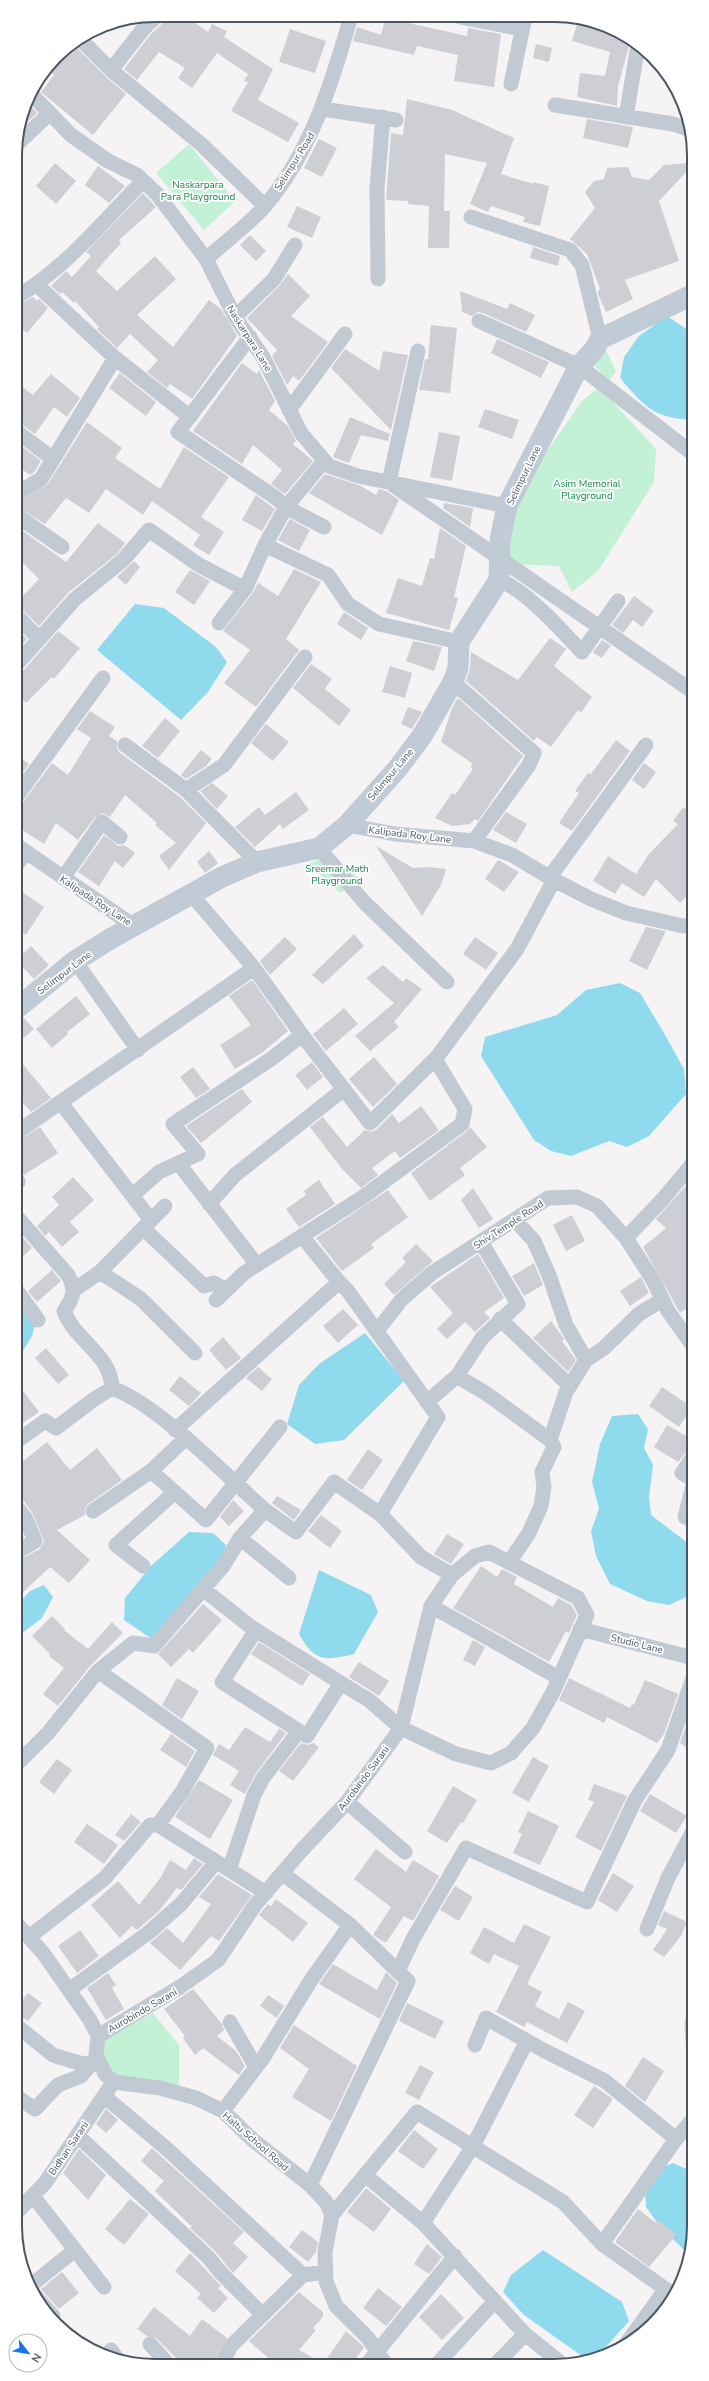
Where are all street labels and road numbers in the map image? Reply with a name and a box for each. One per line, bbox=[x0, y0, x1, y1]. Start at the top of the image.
street label: Selimpur Road bbox=[271, 130, 318, 193]
street label: Naskarpara Lane bbox=[223, 303, 275, 374]
street label: Selimpur Lane bbox=[503, 443, 544, 508]
street label: Selimpur Lane bbox=[365, 745, 417, 804]
street label: Kalipada Roy Lane bbox=[368, 823, 452, 847]
street label: Kalipada Roy Lane bbox=[57, 872, 134, 929]
street label: Selimpur Lane bbox=[35, 948, 95, 998]
street label: Shiv Temple Road bbox=[471, 1197, 546, 1253]
street label: Studio Lane bbox=[609, 1631, 664, 1657]
street label: Aurobindo Sarani bbox=[335, 1743, 393, 1814]
street label: Aurobindo Sarani bbox=[105, 1985, 180, 2036]
street label: Haltu School Road bbox=[219, 2109, 292, 2175]
street label: Bidhan Sarani bbox=[46, 2119, 92, 2178]

